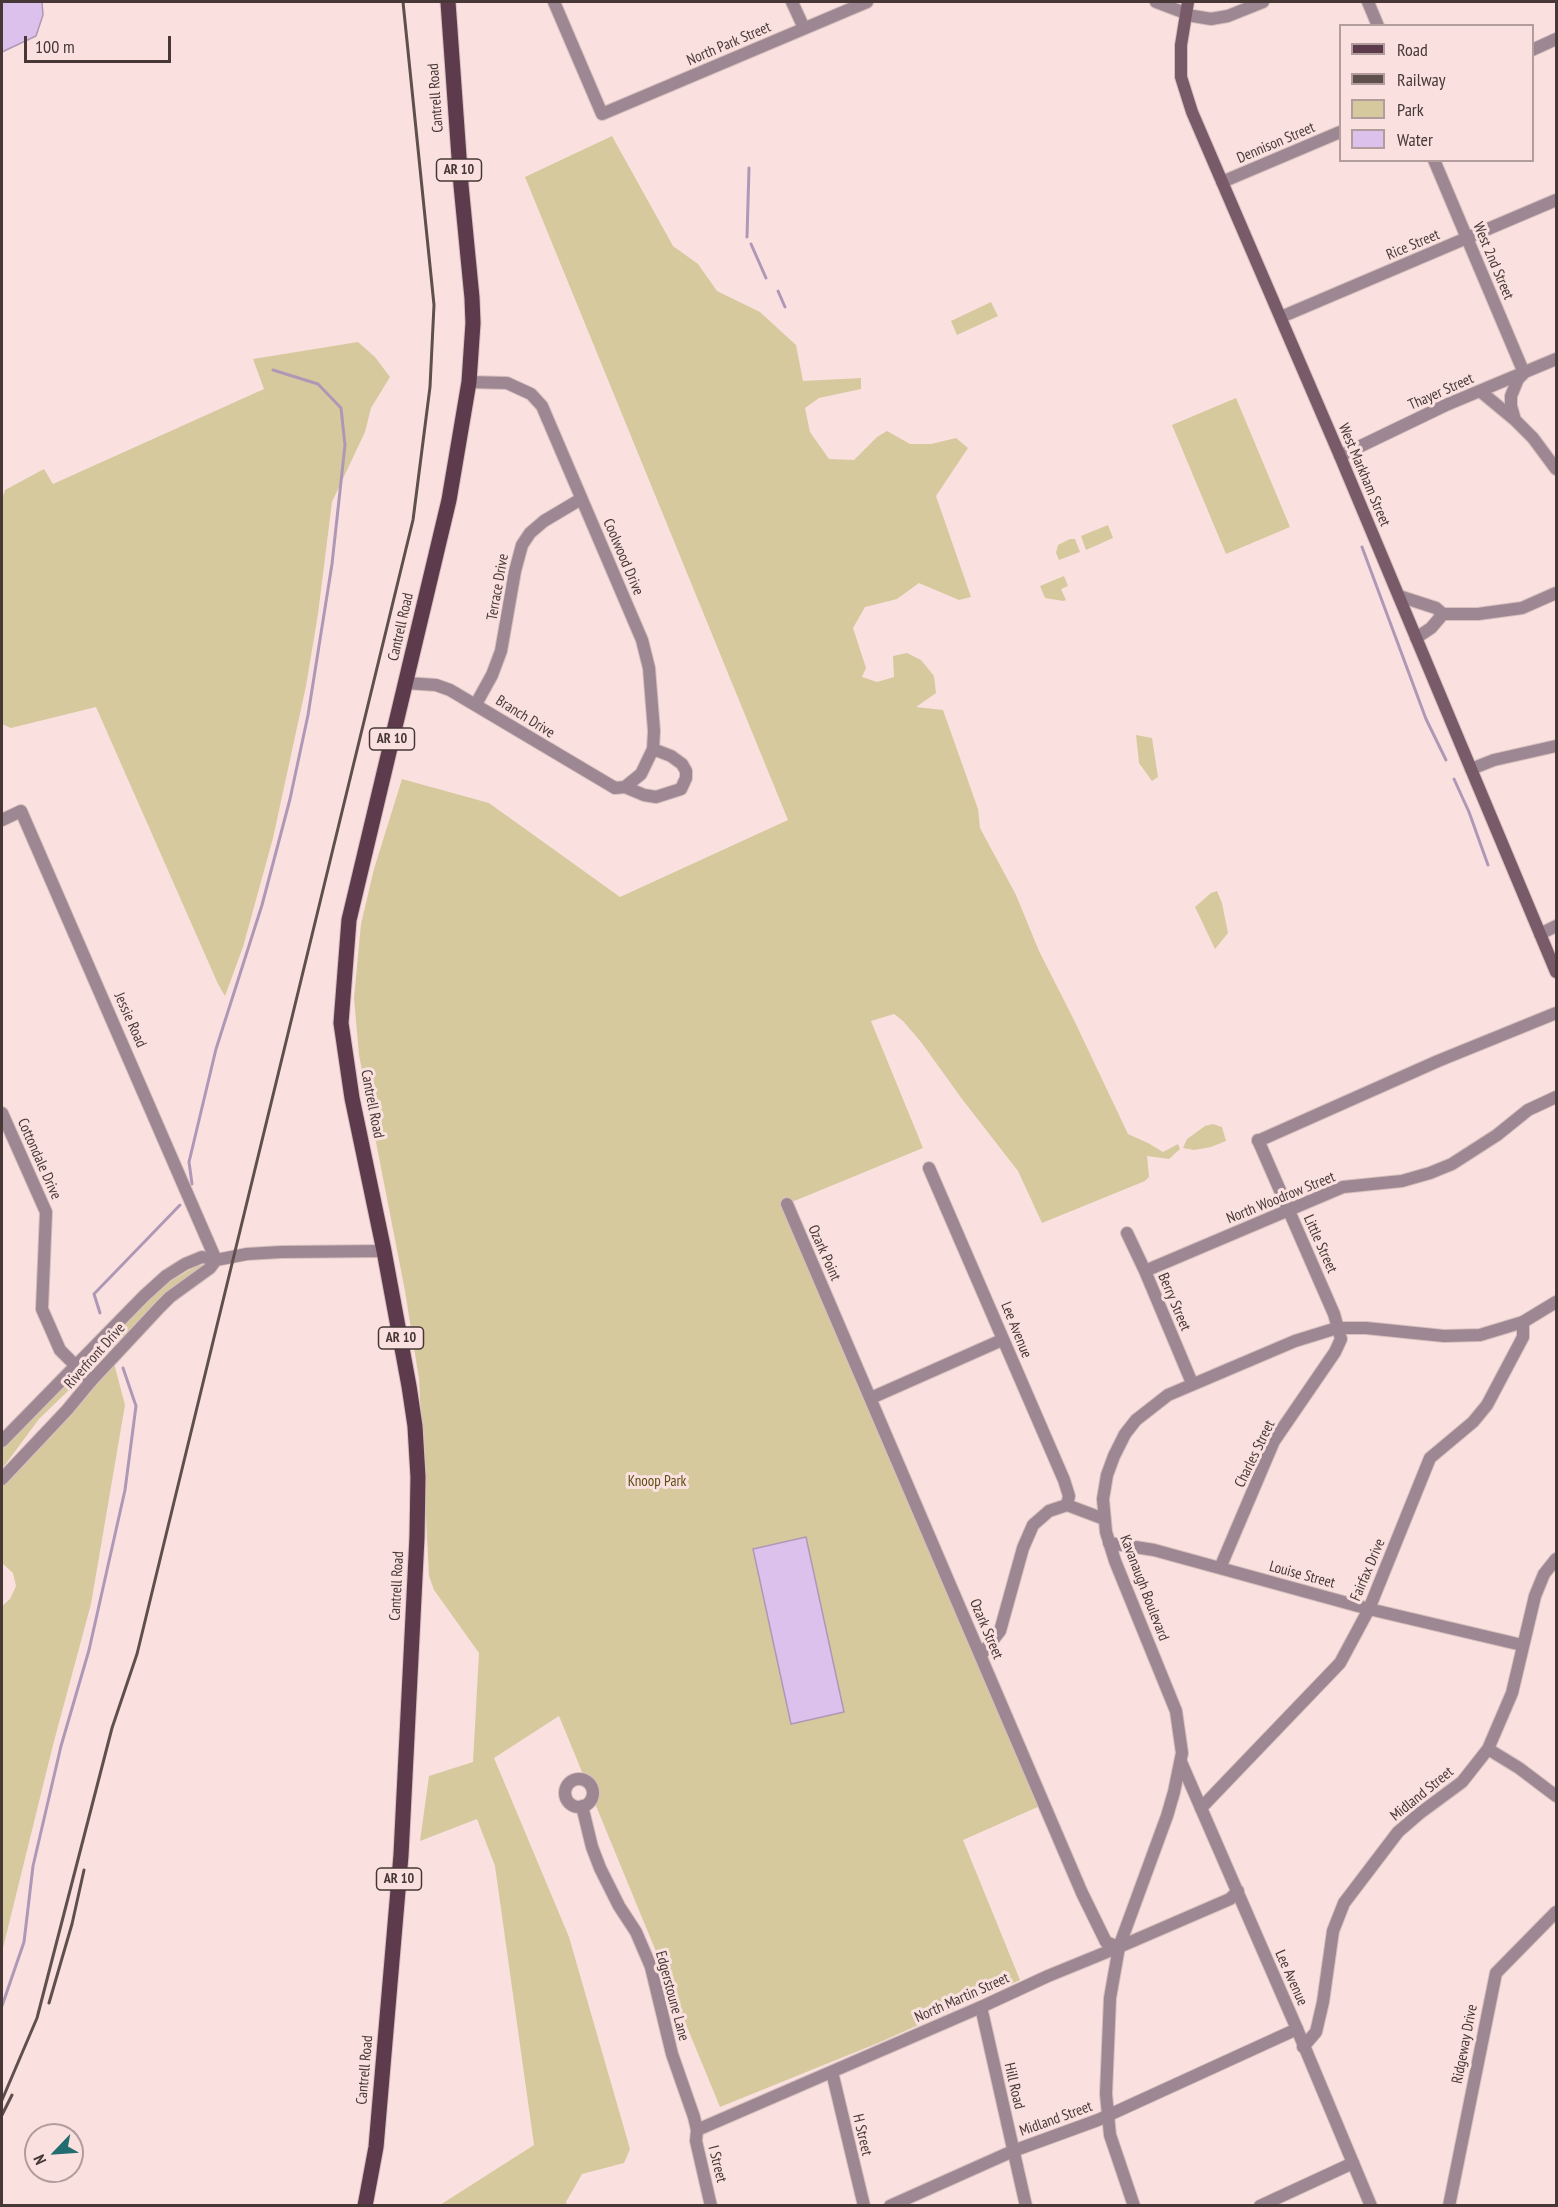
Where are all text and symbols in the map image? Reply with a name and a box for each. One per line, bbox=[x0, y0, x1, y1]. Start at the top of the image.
street label: North Park Street bbox=[684, 18, 774, 70]
scale bar bbox=[27, 24, 174, 62]
legend bbox=[1339, 24, 1534, 162]
text: 100 m bbox=[35, 35, 75, 58]
text: Road bbox=[1397, 38, 1428, 61]
street label: Cantrell Road bbox=[425, 63, 447, 133]
text: Railway bbox=[1397, 68, 1446, 91]
text: Park bbox=[1397, 98, 1424, 121]
street label: Dennison Street bbox=[1234, 119, 1318, 167]
text: Water bbox=[1397, 128, 1433, 151]
road number: AR 10 bbox=[436, 159, 482, 181]
street label: West 2nd Street bbox=[1469, 220, 1517, 302]
street label: Rice Street bbox=[1384, 226, 1442, 264]
street label: Thayer Street bbox=[1406, 370, 1476, 414]
street label: West Markham Street bbox=[1334, 421, 1394, 529]
street label: Coolwood Drive bbox=[599, 516, 647, 598]
street label: Terrace Drive bbox=[483, 552, 513, 622]
street label: Cantrell Road bbox=[384, 591, 418, 663]
street label: Branch Drive bbox=[492, 692, 558, 742]
road number: AR 10 bbox=[370, 728, 414, 750]
street label: Jessie Road bbox=[110, 990, 150, 1050]
street label: Cantrell Road bbox=[357, 1068, 387, 1140]
street label: Cottondale Drive bbox=[13, 1116, 65, 1202]
street label: North Woodrow Street bbox=[1224, 1168, 1338, 1228]
street label: Little Street bbox=[1299, 1212, 1341, 1276]
street label: Ozark Point bbox=[804, 1222, 844, 1284]
street label: Berry Street bbox=[1154, 1270, 1194, 1334]
street label: Lee Avenue bbox=[997, 1299, 1035, 1361]
street label: Riverfront Drive bbox=[61, 1319, 129, 1393]
road number: AR 10 bbox=[378, 1327, 424, 1349]
street label: Charles Street bbox=[1231, 1417, 1279, 1491]
park label: Knoop Park bbox=[628, 1473, 686, 1491]
street label: Kavanaugh Boulevard bbox=[1115, 1532, 1173, 1644]
street label: Fairfax Drive bbox=[1347, 1536, 1389, 1604]
street label: Cantrell Road bbox=[386, 1551, 408, 1621]
street label: Louise Street bbox=[1267, 1558, 1337, 1592]
street label: Ozark Street bbox=[965, 1596, 1007, 1662]
street label: Midland Street bbox=[1387, 1763, 1457, 1825]
road number: AR 10 bbox=[376, 1868, 422, 1890]
street label: Lee Avenue bbox=[1271, 1947, 1311, 2009]
street label: Edgerstoune Lane bbox=[651, 1949, 693, 2043]
street label: North Martin Street bbox=[912, 1969, 1012, 2027]
street label: Ridgeway Drive bbox=[1448, 2003, 1482, 2085]
street label: Cantrell Road bbox=[353, 2035, 377, 2105]
street label: Hill Road bbox=[1000, 2061, 1028, 2111]
street label: Midland Street bbox=[1017, 2098, 1095, 2140]
street label: H Street bbox=[848, 2112, 876, 2158]
north arrow bbox=[24, 2123, 84, 2183]
street label: I Street bbox=[704, 2144, 730, 2184]
text: N bbox=[29, 2152, 50, 2168]

